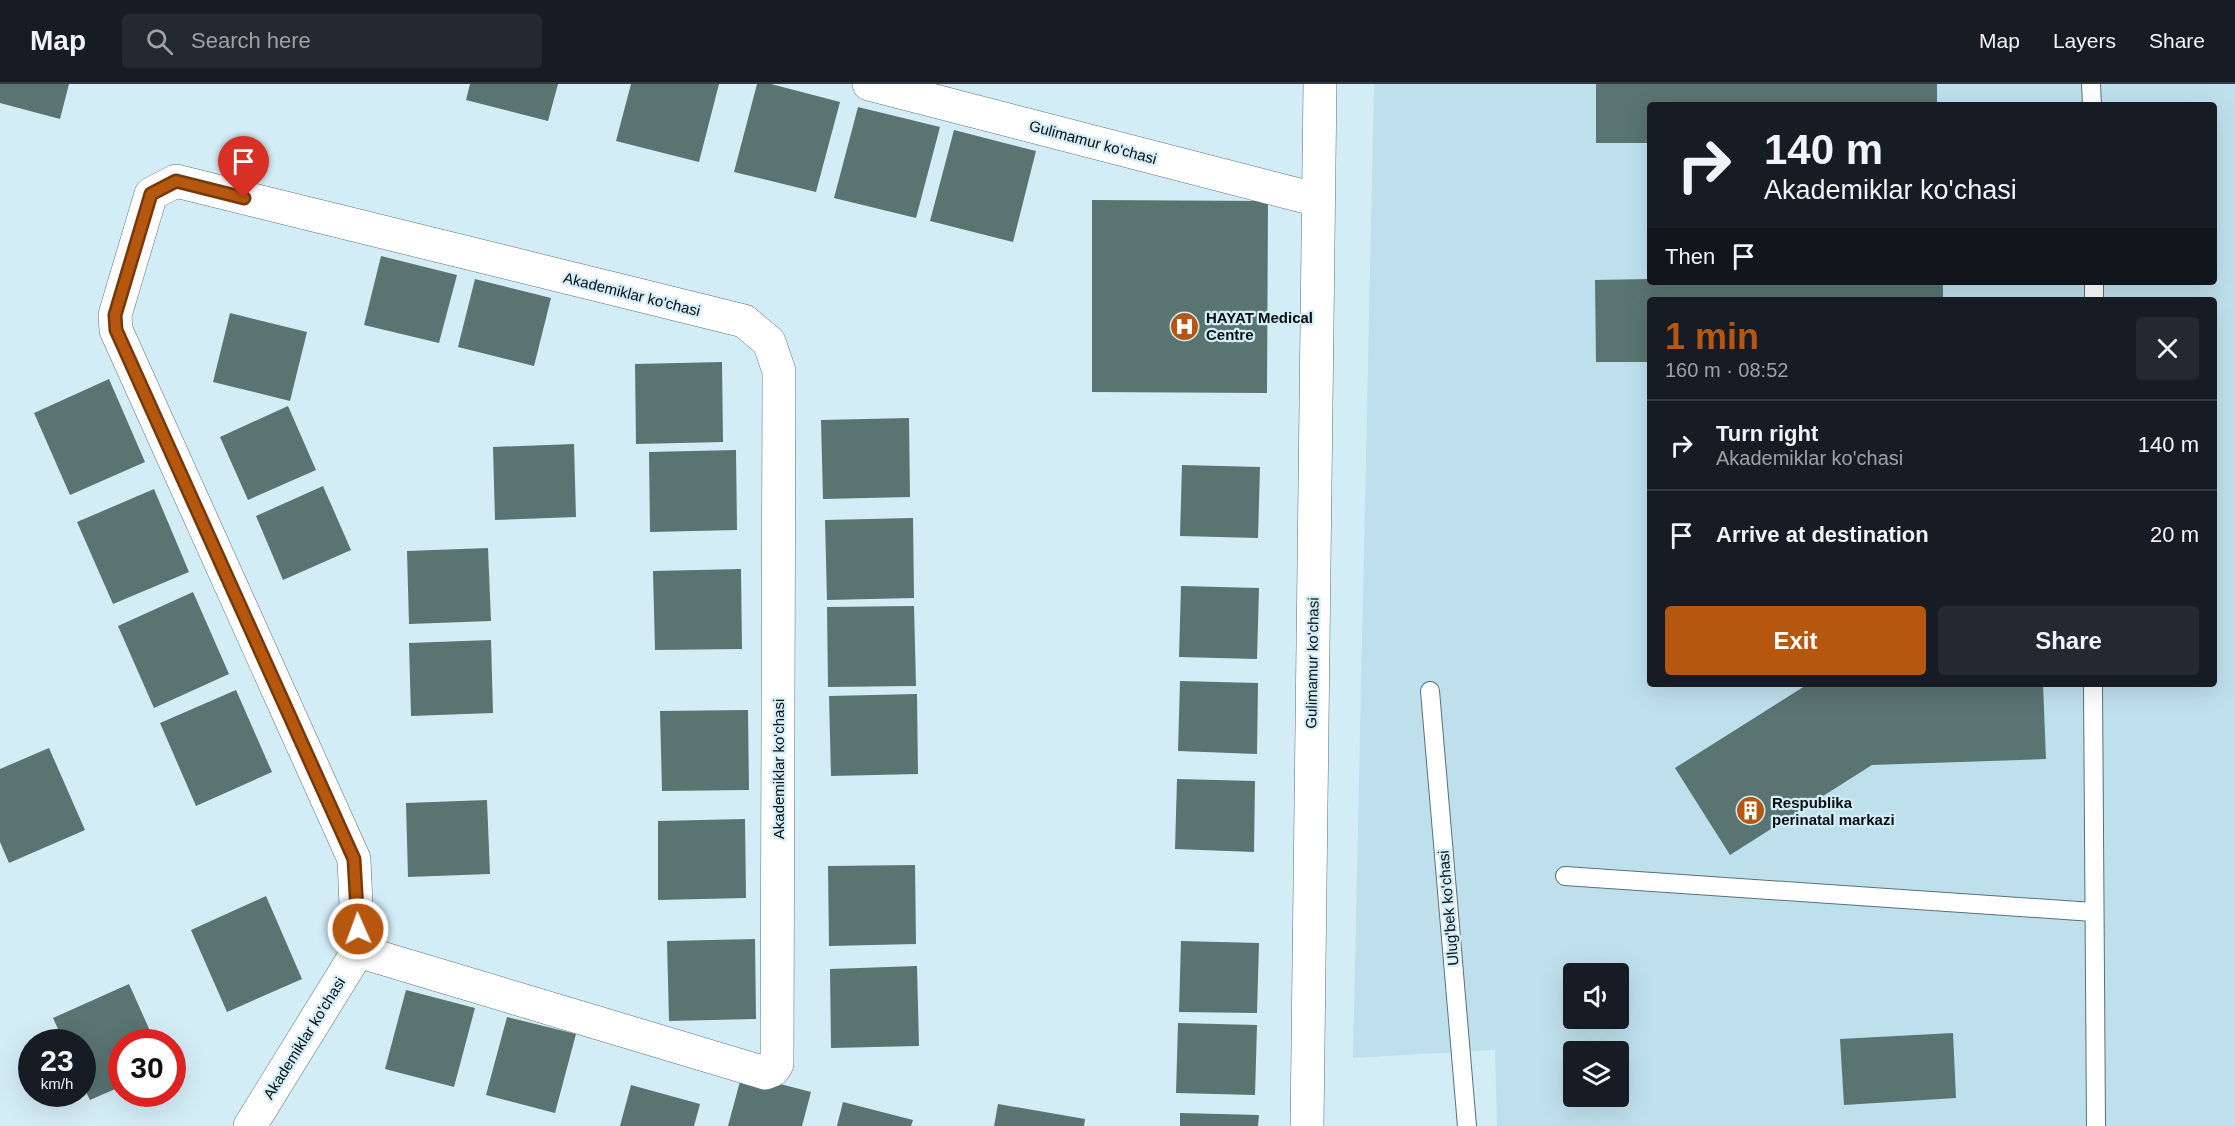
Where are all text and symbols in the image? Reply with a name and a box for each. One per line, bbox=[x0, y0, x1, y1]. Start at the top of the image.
search box bbox=[122, 14, 542, 68]
text: Map bbox=[30, 25, 86, 56]
icon: search bbox=[143, 25, 176, 58]
text: Search here bbox=[191, 28, 311, 53]
text: Map bbox=[1979, 29, 2020, 52]
text: Layers bbox=[2053, 29, 2116, 52]
text: Share bbox=[2149, 29, 2205, 52]
street label: Gulimamur ko'chasi bbox=[1027, 117, 1159, 167]
icon: right bbox=[1665, 126, 1743, 204]
text: 140 m bbox=[1764, 126, 1883, 173]
pin bbox=[218, 136, 269, 198]
icon: arrive bbox=[227, 145, 260, 178]
text: Akademiklar ko'chasi bbox=[1764, 175, 2017, 205]
icon: arrive bbox=[1727, 240, 1760, 273]
text: Then bbox=[1665, 244, 1715, 269]
street label: Akademiklar ko'chasi bbox=[562, 269, 702, 319]
place label: HAYAT Medical Centre bbox=[1206, 309, 1313, 343]
hospital icon: HAYAT Medical Centre bbox=[1169, 310, 1201, 342]
text: 1 min bbox=[1665, 316, 1759, 357]
button: close bbox=[2136, 317, 2199, 380]
text: 160 m · 08:52 bbox=[1665, 359, 1788, 381]
text: Turn right bbox=[1716, 421, 1818, 446]
icon: right bbox=[1665, 429, 1698, 462]
text: 140 m bbox=[2138, 432, 2199, 457]
text: Akademiklar ko'chasi bbox=[1716, 447, 1903, 469]
icon: arrive bbox=[1665, 519, 1698, 552]
text: Arrive at destination bbox=[1716, 522, 1929, 547]
text: 20 m bbox=[2150, 522, 2199, 547]
street label: Gulimamur ko'chasi bbox=[1302, 597, 1322, 729]
button: Exit bbox=[1665, 606, 1926, 675]
button: Share bbox=[1938, 606, 2199, 675]
street label: Akademiklar ko'chasi bbox=[770, 699, 787, 839]
place label: Respublika perinatal markazi bbox=[1772, 794, 1895, 828]
building icon: Respublika perinatal markazi bbox=[1735, 795, 1767, 827]
street label: Ulug'bek ko'chasi bbox=[1434, 850, 1462, 966]
position arrow bbox=[326, 897, 390, 961]
map controls bbox=[1563, 963, 1629, 1107]
button: sound bbox=[1563, 963, 1629, 1029]
street label: Akademiklar ko'chasi bbox=[260, 974, 348, 1102]
speed limit sign: 30 bbox=[108, 1029, 186, 1107]
button: layers bbox=[1563, 1041, 1629, 1107]
text: 23 bbox=[40, 1044, 74, 1077]
text: km/h bbox=[41, 1075, 73, 1092]

